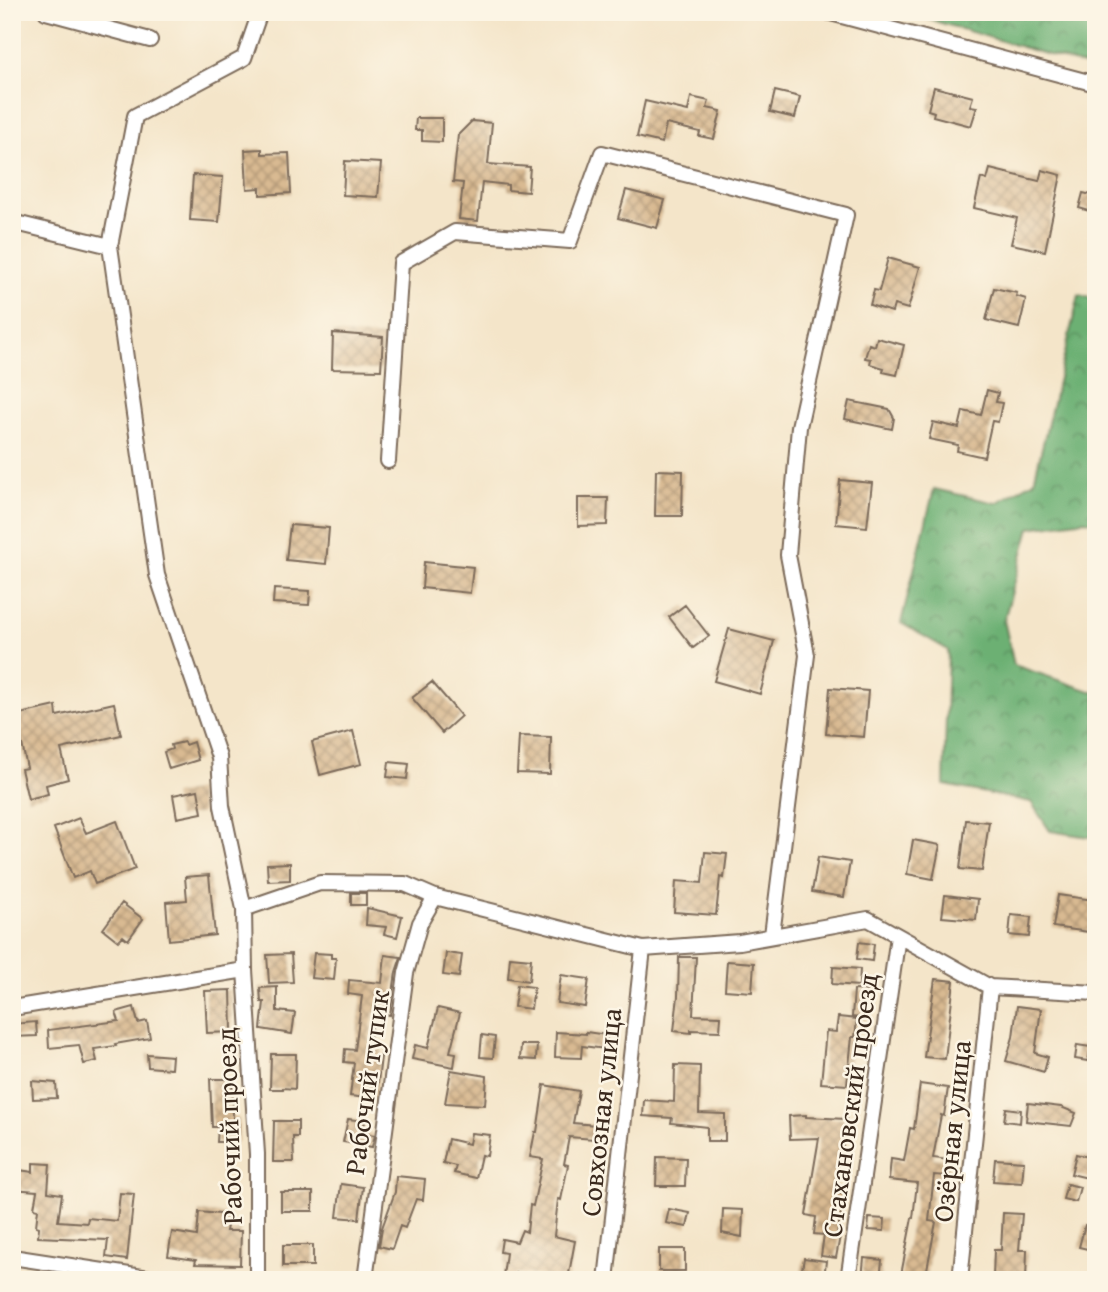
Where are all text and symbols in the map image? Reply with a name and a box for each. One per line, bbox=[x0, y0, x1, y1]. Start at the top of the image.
street label: Стахановский проезд bbox=[810, 970, 888, 1240]
street label: Рабочий тупик bbox=[333, 987, 399, 1177]
street label: Совхозная улица bbox=[569, 1005, 631, 1218]
street label: Рабочий проезд bbox=[204, 1027, 252, 1225]
street label: Озёрная улица bbox=[921, 1037, 981, 1224]

